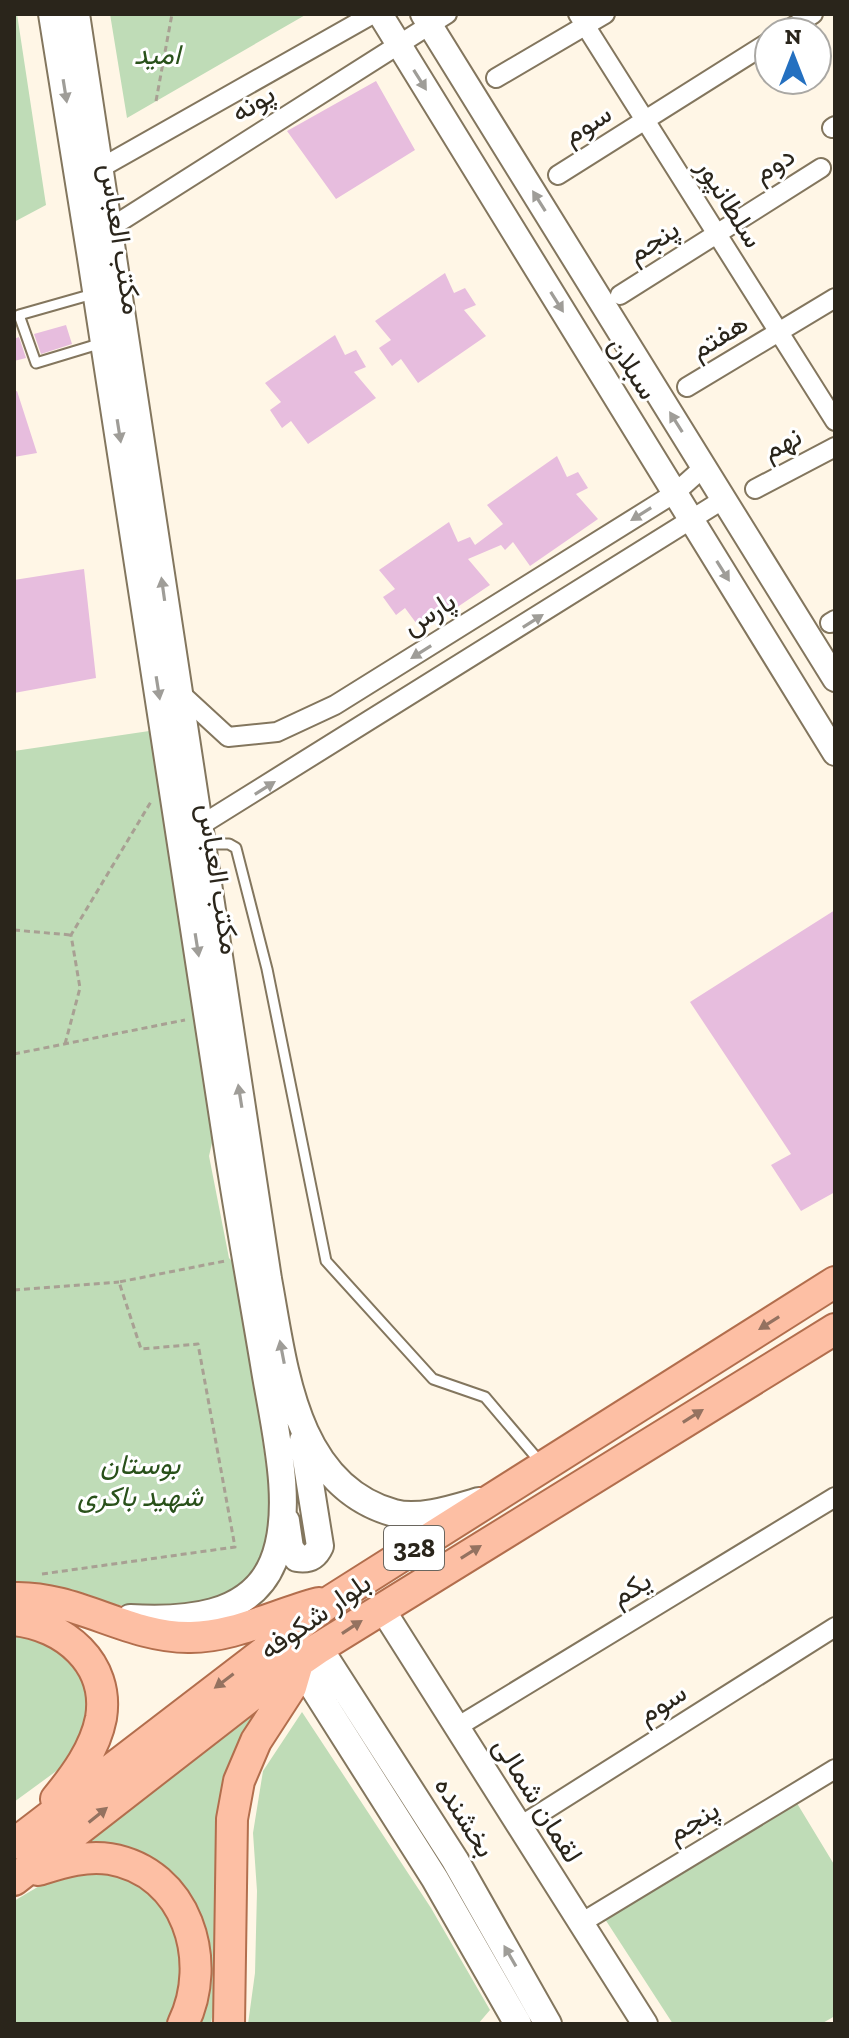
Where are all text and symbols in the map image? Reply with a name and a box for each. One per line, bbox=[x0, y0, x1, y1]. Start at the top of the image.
north arrow bbox=[753, 16, 833, 96]
text: N bbox=[785, 23, 802, 50]
park label: امید bbox=[134, 38, 184, 71]
one-way arrow bbox=[413, 69, 427, 91]
street label: پونه bbox=[225, 77, 282, 131]
one-way arrow bbox=[59, 79, 72, 104]
street label: سوم bbox=[557, 96, 619, 153]
street label: دوم bbox=[747, 139, 802, 191]
street label: سلطانپور bbox=[688, 151, 770, 255]
street label: مکتب العباس bbox=[93, 161, 149, 317]
one-way arrow bbox=[532, 190, 546, 212]
street label: پنجم bbox=[621, 212, 686, 271]
one-way arrow bbox=[550, 291, 564, 313]
street label: هفتم bbox=[684, 306, 755, 368]
street label: سبلان bbox=[601, 331, 665, 405]
one-way arrow bbox=[669, 411, 683, 433]
one-way arrow bbox=[113, 419, 125, 444]
street label: نهم bbox=[757, 419, 808, 468]
one-way arrow bbox=[630, 506, 652, 520]
one-way arrow bbox=[715, 560, 729, 582]
one-way arrow bbox=[156, 577, 169, 602]
street label: پارس bbox=[396, 584, 463, 644]
one-way arrow bbox=[522, 614, 544, 628]
one-way arrow bbox=[410, 644, 432, 658]
one-way arrow bbox=[152, 676, 165, 701]
one-way arrow bbox=[254, 781, 275, 796]
street label: مکتب العباس bbox=[191, 801, 247, 957]
one-way arrow bbox=[191, 933, 204, 958]
one-way arrow bbox=[233, 1083, 245, 1108]
one-way arrow bbox=[758, 1316, 780, 1330]
one-way arrow bbox=[275, 1339, 288, 1364]
one-way arrow bbox=[682, 1409, 704, 1423]
park label: بوستان شهید باکری bbox=[77, 1448, 204, 1514]
road number: 328 bbox=[384, 1526, 444, 1570]
one-way arrow bbox=[460, 1545, 482, 1559]
street label: یکم bbox=[605, 1563, 658, 1614]
street label: بلوار شکوفه bbox=[253, 1566, 378, 1667]
one-way arrow bbox=[341, 1619, 362, 1634]
one-way arrow bbox=[214, 1673, 234, 1689]
street label: سوم bbox=[632, 1675, 694, 1732]
street label: لقمان شمالی bbox=[486, 1731, 590, 1869]
street label: بخشنده bbox=[428, 1771, 502, 1863]
street label: پنجم bbox=[661, 1793, 726, 1851]
one-way arrow bbox=[88, 1807, 108, 1824]
one-way arrow bbox=[503, 1945, 517, 1967]

